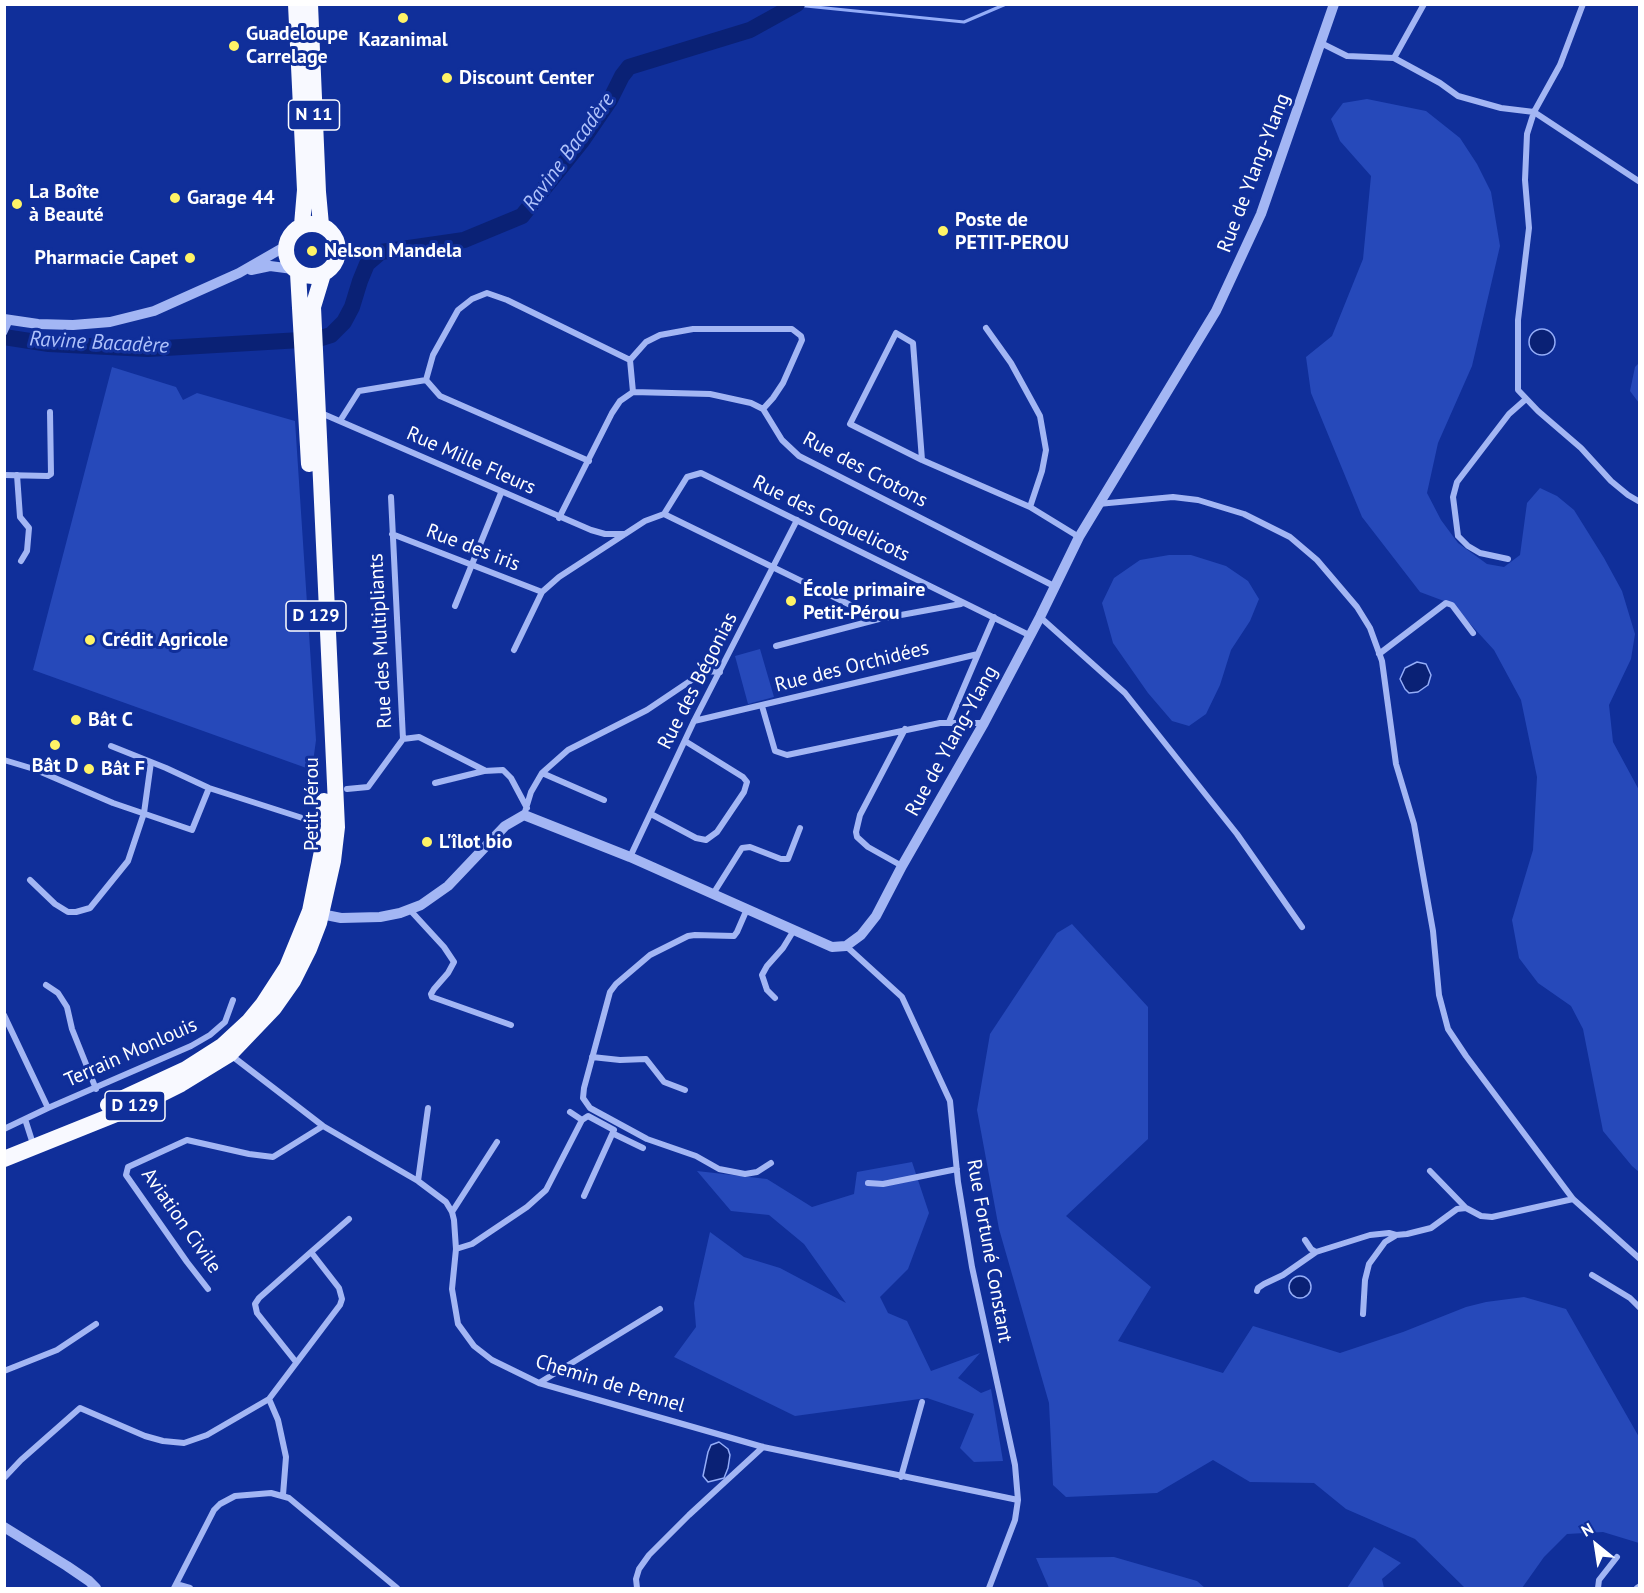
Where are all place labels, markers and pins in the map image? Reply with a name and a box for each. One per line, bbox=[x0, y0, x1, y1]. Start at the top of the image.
marker: Kazanimal bbox=[396, 11, 410, 25]
place label: Guadeloupe Carrelage bbox=[246, 22, 348, 69]
place label: Kazanimal bbox=[358, 28, 448, 52]
marker: Guadeloupe Carrelage bbox=[227, 39, 241, 53]
place label: Discount Center bbox=[459, 66, 594, 90]
marker: Discount Center bbox=[440, 71, 454, 85]
place label: La Boîte à Beauté bbox=[29, 180, 104, 227]
place label: Garage 44 bbox=[187, 186, 275, 210]
marker: Garage 44 bbox=[168, 191, 182, 205]
marker: La Boîte à Beauté bbox=[10, 197, 24, 211]
place label: Poste de PETIT-PEROU bbox=[955, 208, 1069, 255]
marker: Poste de PETIT-PEROU bbox=[936, 224, 950, 238]
place label: Nelson Mandela bbox=[324, 239, 462, 263]
marker: Nelson Mandela bbox=[305, 244, 319, 258]
place label: Pharmacie Capet bbox=[35, 246, 178, 270]
marker: Pharmacie Capet bbox=[183, 251, 197, 265]
place label: École primaire Petit-Pérou bbox=[803, 578, 925, 625]
marker: École primaire Petit-Pérou bbox=[784, 594, 798, 608]
place label: Crédit Agricole bbox=[102, 628, 228, 652]
marker: Crédit Agricole bbox=[83, 633, 97, 647]
place label: Bât C bbox=[88, 708, 133, 732]
marker: Bât C bbox=[69, 713, 83, 727]
marker: Bât D bbox=[48, 738, 62, 752]
place label: Bât D bbox=[32, 754, 78, 778]
place label: Bât F bbox=[101, 757, 145, 781]
marker: Bât F bbox=[82, 762, 96, 776]
place label: L'îlot bio bbox=[439, 830, 512, 854]
marker: L'îlot bio bbox=[420, 835, 434, 849]

